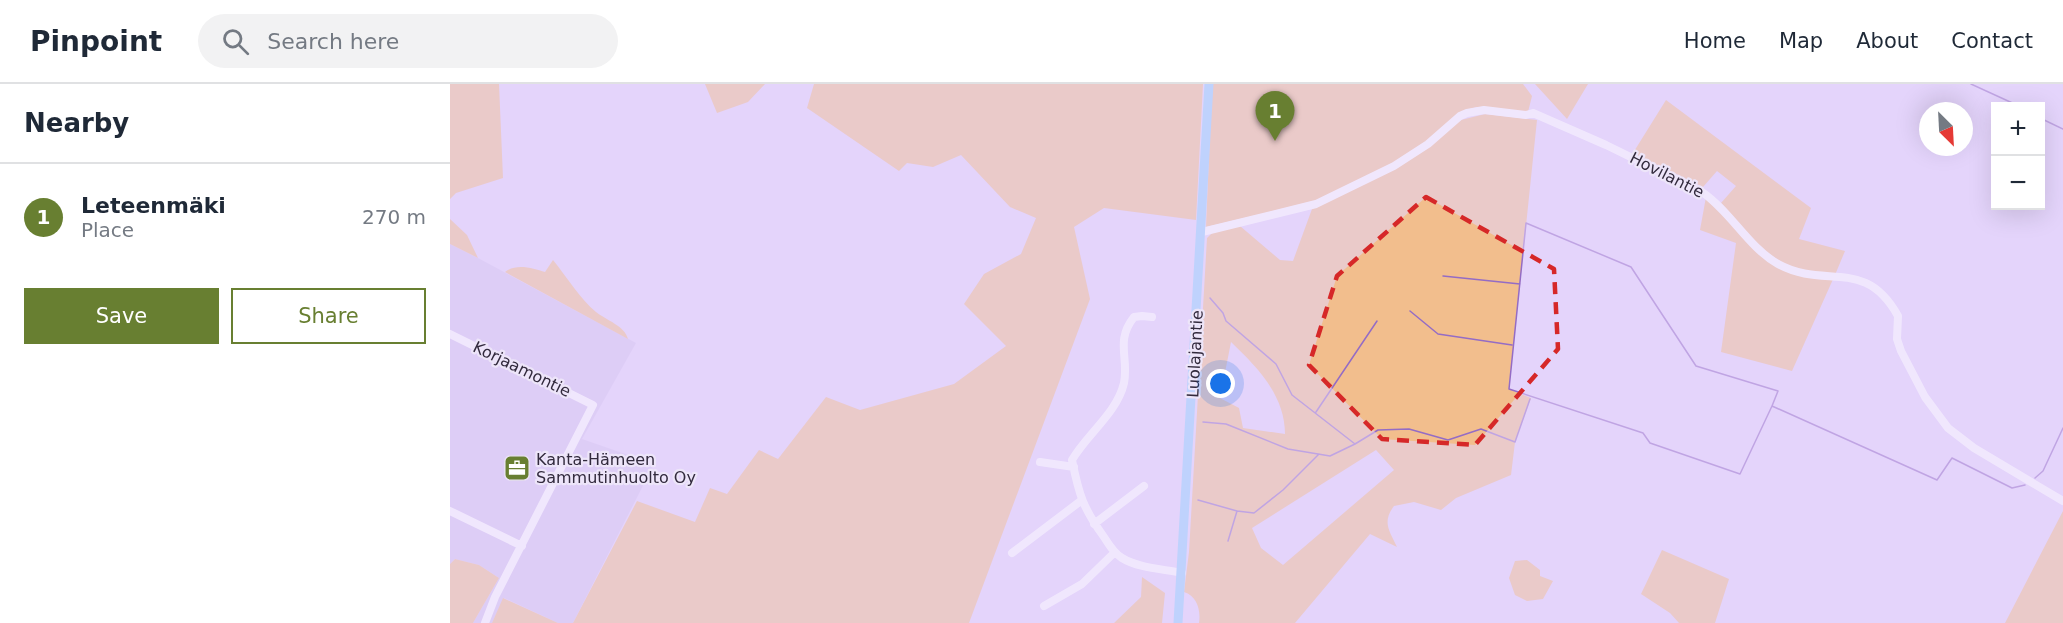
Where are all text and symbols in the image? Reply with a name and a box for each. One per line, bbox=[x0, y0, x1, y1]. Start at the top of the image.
search box bbox=[198, 14, 618, 68]
text: Pinpoint bbox=[30, 25, 162, 58]
icon: search bbox=[219, 25, 252, 58]
text: Search here bbox=[267, 29, 399, 54]
text: Home bbox=[1684, 29, 1746, 53]
text: Map bbox=[1779, 29, 1823, 53]
text: About bbox=[1856, 29, 1918, 53]
text: Contact bbox=[1951, 29, 2033, 53]
pin: 1 bbox=[1256, 92, 1294, 141]
north arrow bbox=[1919, 102, 1973, 156]
map controls bbox=[1991, 102, 2045, 210]
button: + bbox=[1991, 102, 2045, 156]
text: Nearby bbox=[24, 108, 129, 138]
street label: Hovilantie bbox=[1627, 148, 1707, 202]
button: − bbox=[1991, 156, 2045, 210]
text: Leteenmäki bbox=[81, 193, 226, 218]
text: 1 bbox=[37, 205, 50, 229]
text: 270 m bbox=[362, 205, 426, 229]
text: Place bbox=[81, 218, 134, 242]
button: Save bbox=[24, 288, 219, 344]
button: Share bbox=[231, 288, 426, 344]
street label: Luolajantie bbox=[1183, 310, 1207, 398]
street label: Korjaamontie bbox=[470, 337, 574, 401]
your location bbox=[1206, 369, 1235, 398]
place label: Kanta-Hämeen Sammutinhuolto Oy bbox=[536, 450, 696, 487]
office icon: Kanta-Hämeen Sammutinhuolto Oy bbox=[502, 453, 532, 483]

